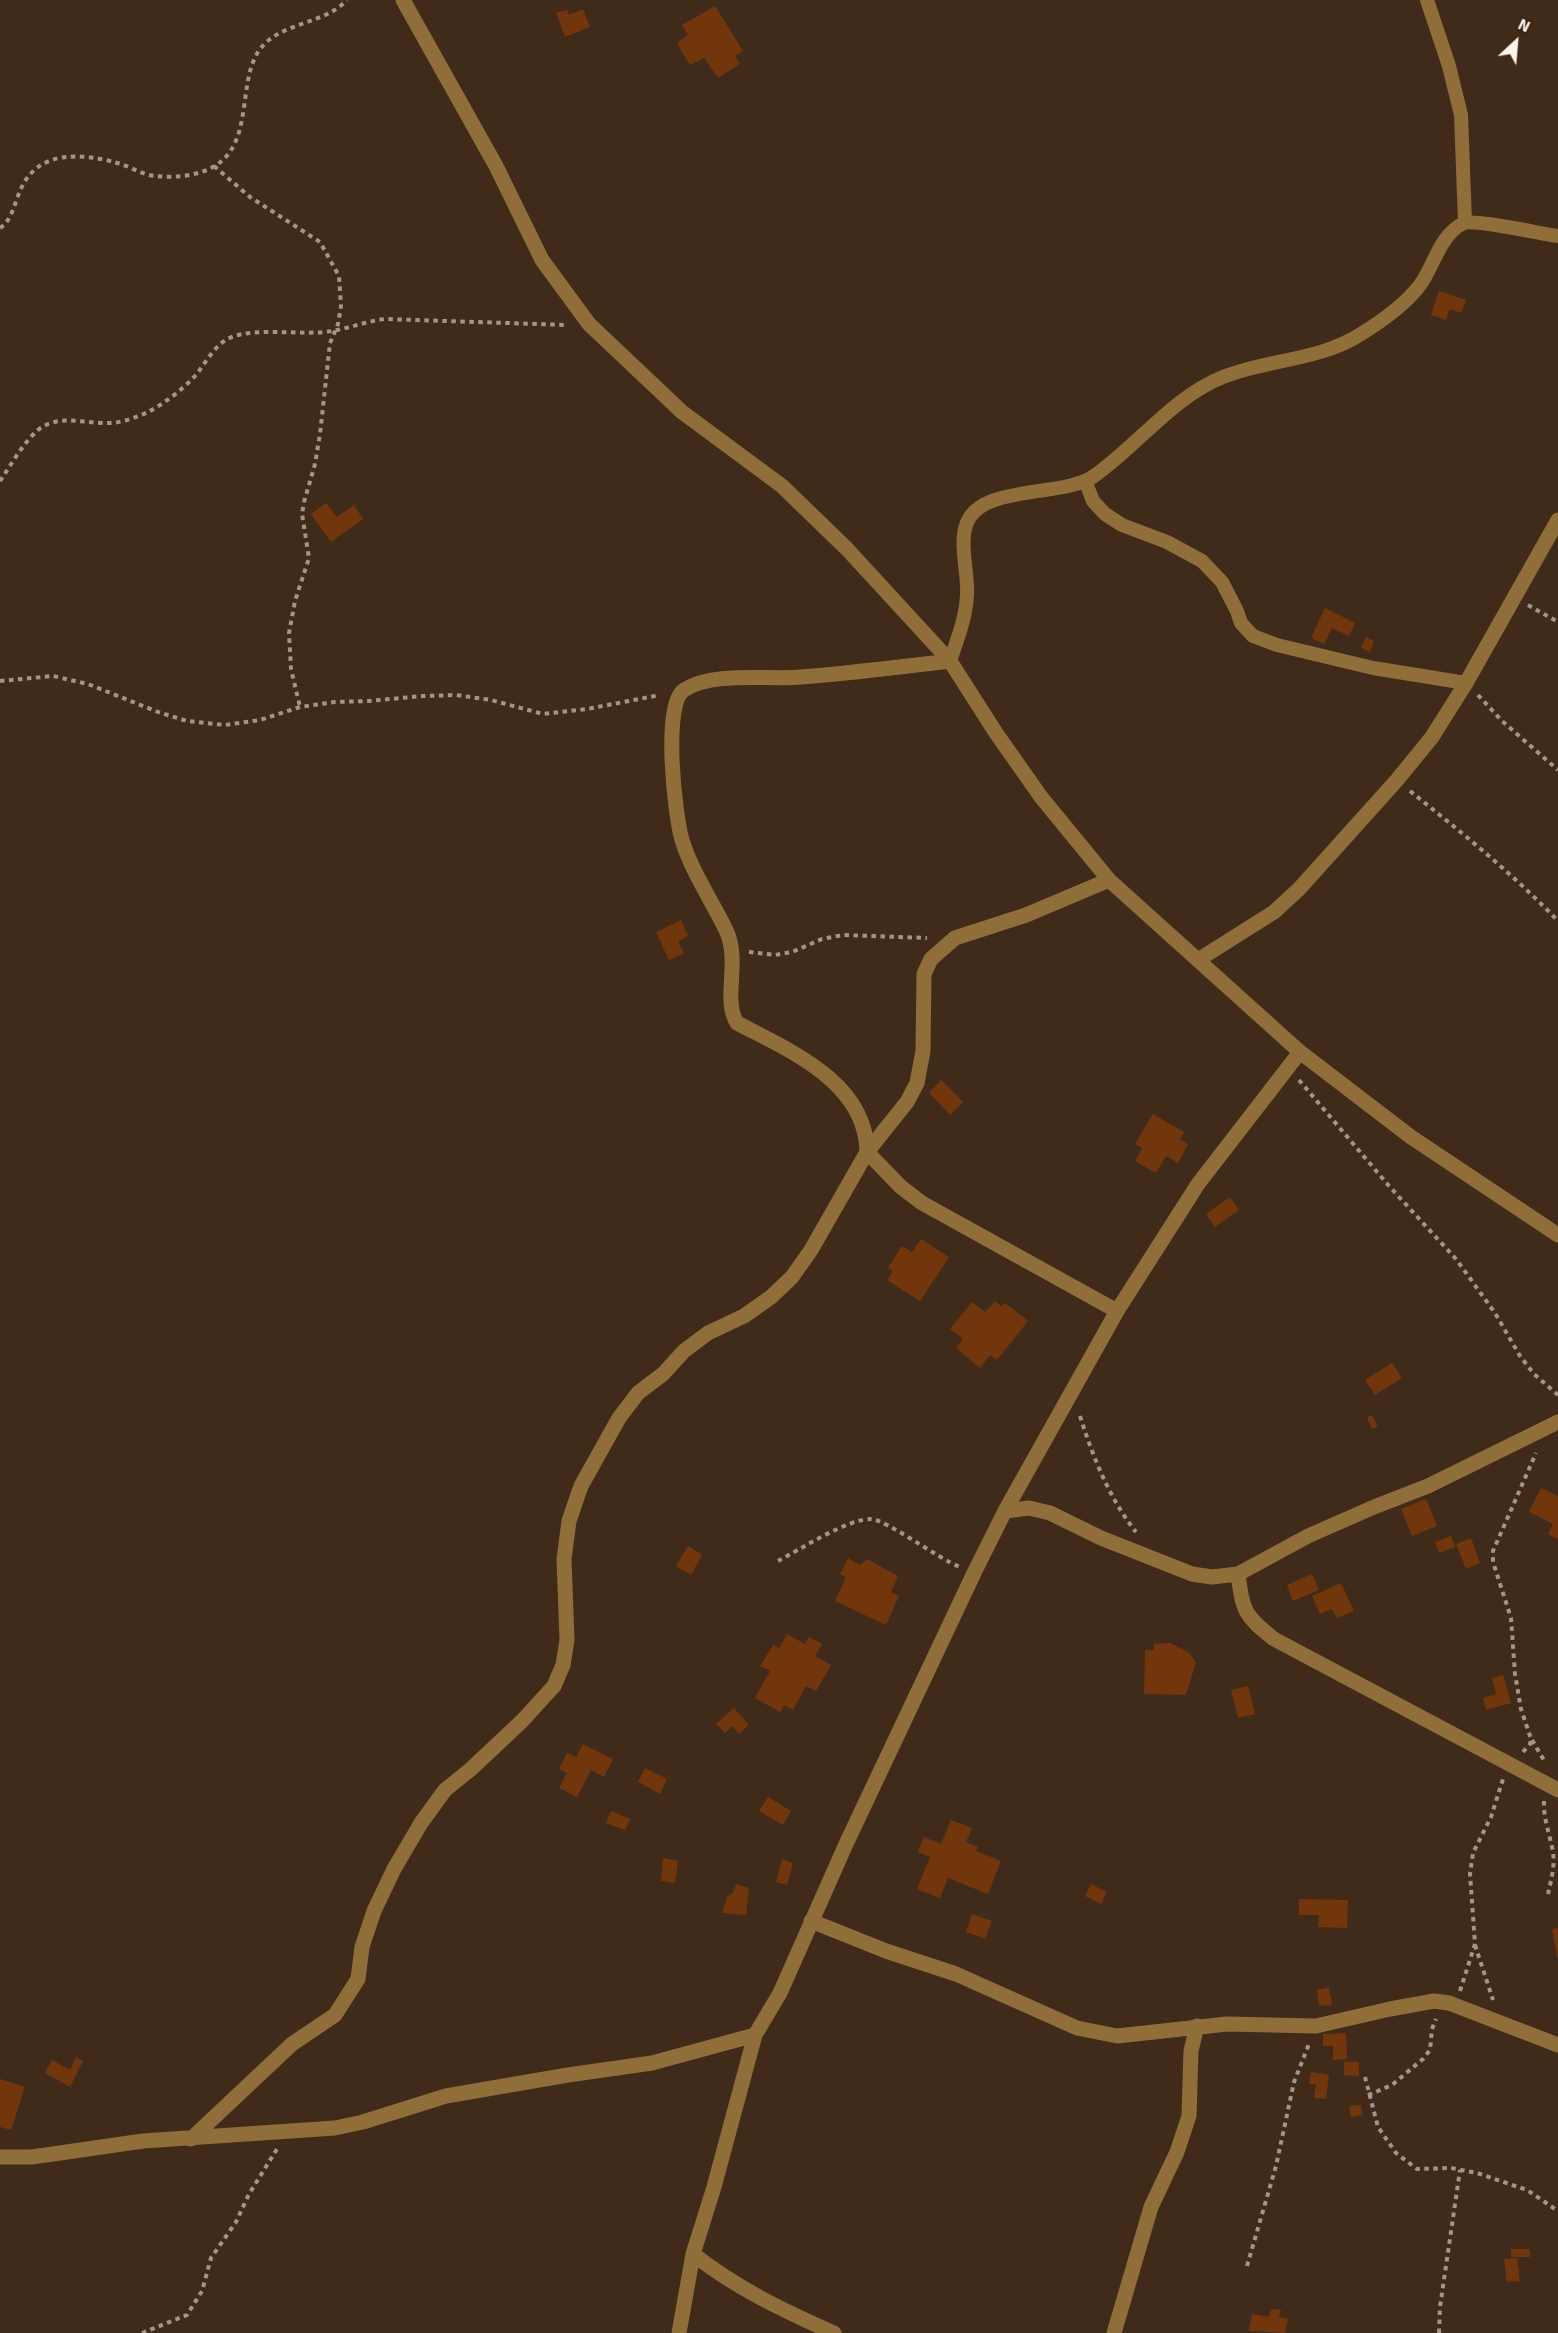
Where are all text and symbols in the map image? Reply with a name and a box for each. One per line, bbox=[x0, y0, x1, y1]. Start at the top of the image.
north arrow bbox=[1486, 12, 1546, 72]
text: N bbox=[1514, 14, 1533, 37]

